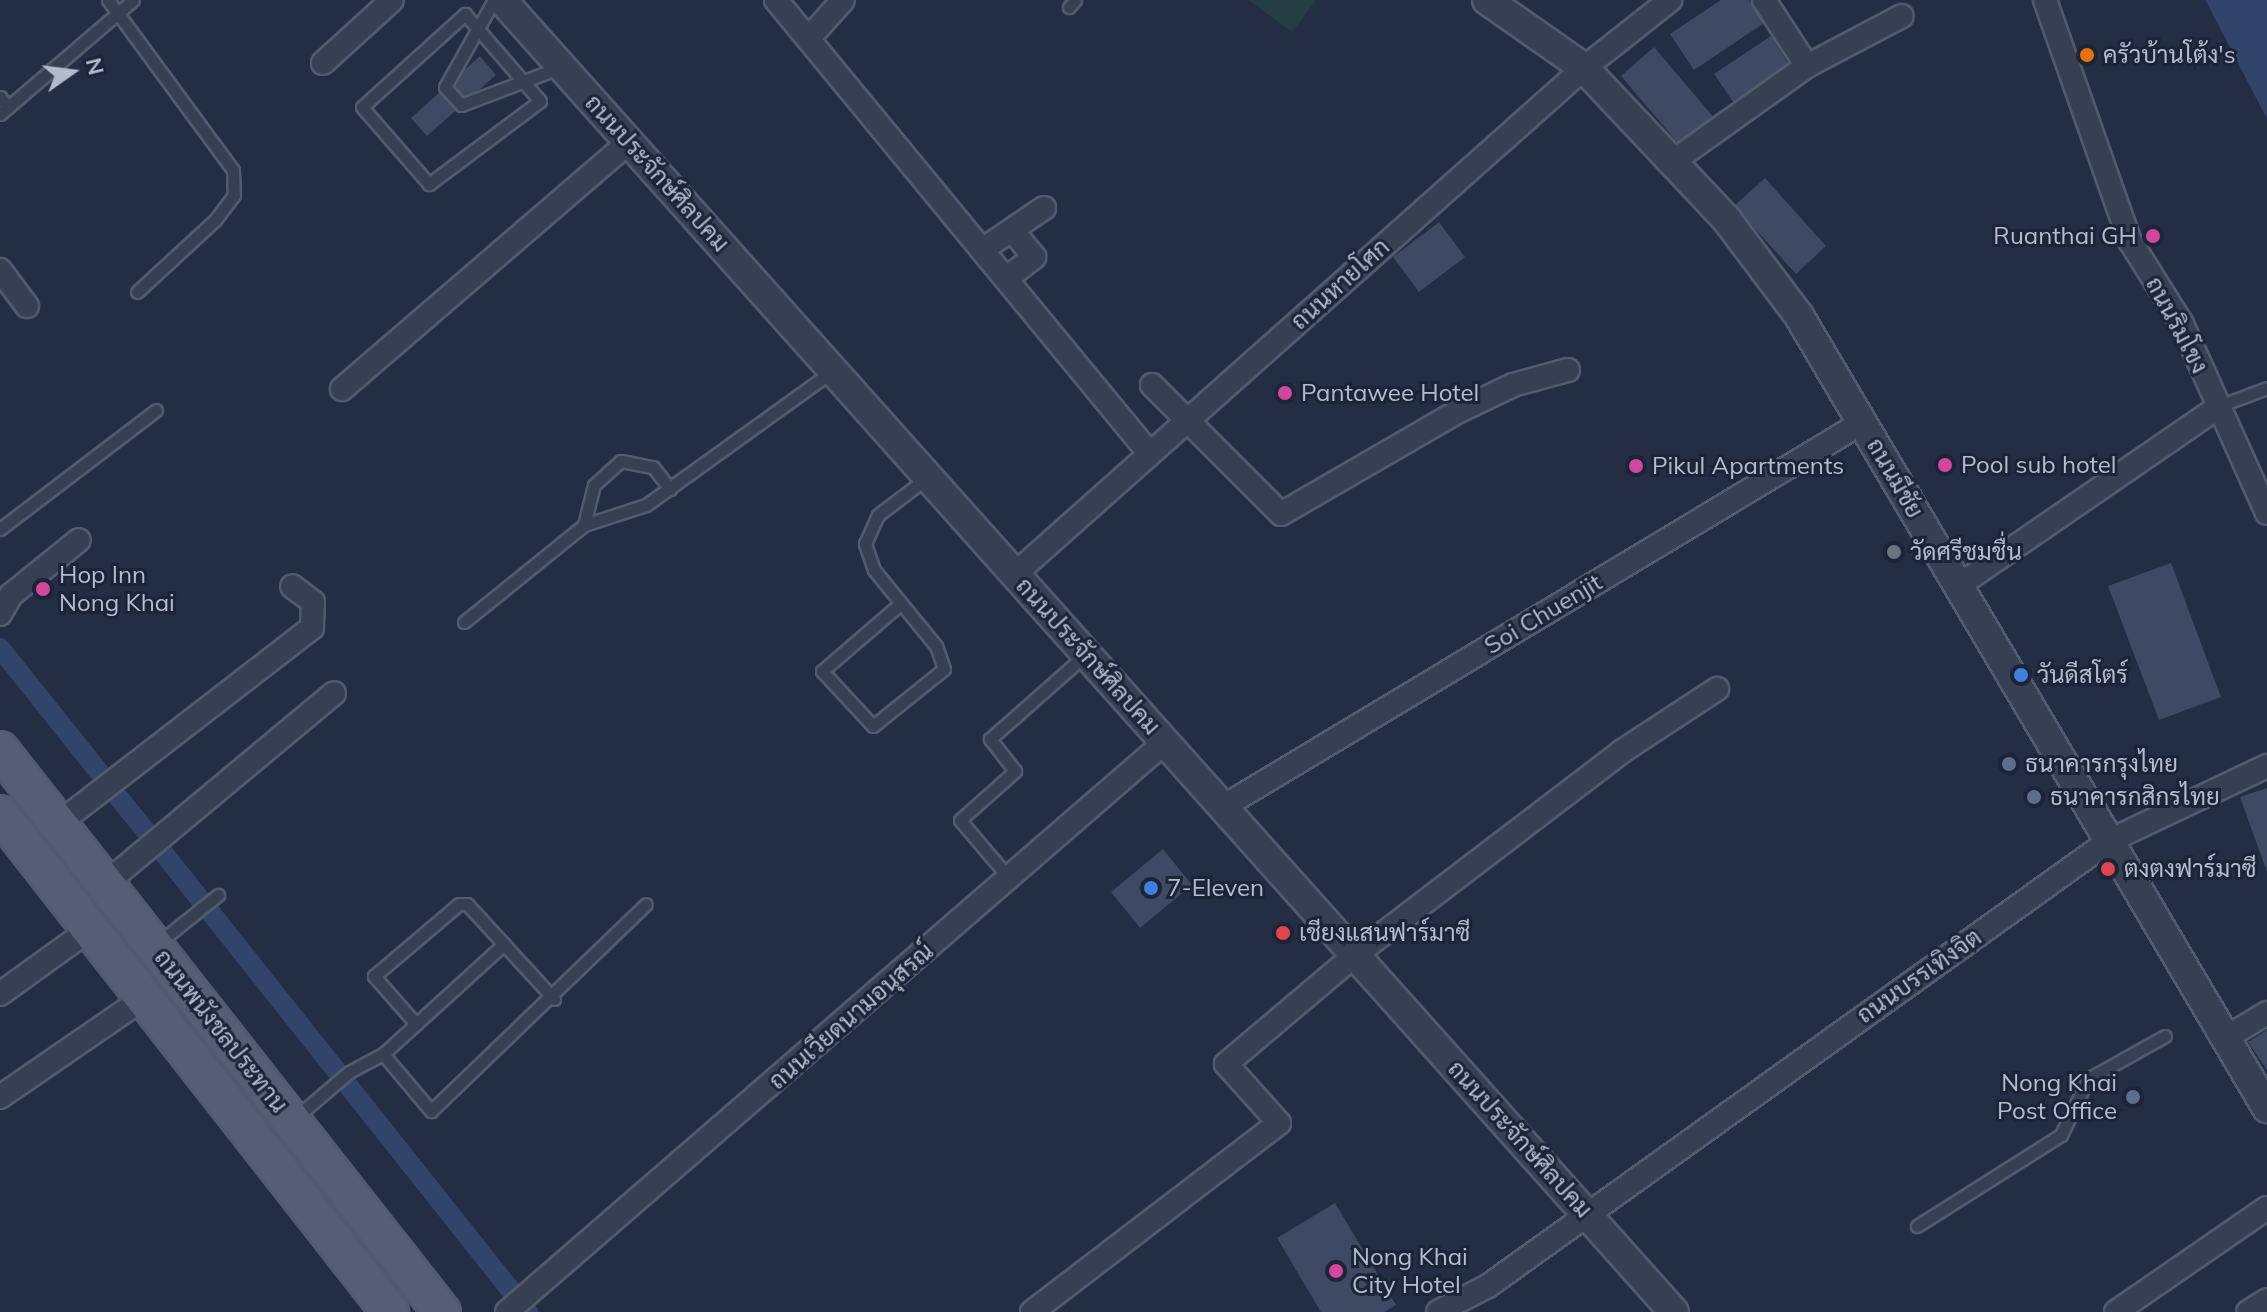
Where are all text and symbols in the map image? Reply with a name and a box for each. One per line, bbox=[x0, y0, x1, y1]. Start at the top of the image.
north arrow bbox=[32, 32, 112, 112]
place label: ครัวบ้านโต้ง's bbox=[2103, 41, 2236, 69]
marker: ครัวบ้านโต้ง's bbox=[2078, 46, 2096, 64]
text: N bbox=[80, 55, 111, 78]
street label: ถนนประจักษ์ศิลปคม bbox=[579, 89, 735, 257]
place label: Ruanthai GH bbox=[1993, 222, 2137, 250]
marker: Ruanthai GH bbox=[2144, 227, 2162, 245]
street label: ถนนหายโศก bbox=[1285, 232, 1395, 336]
street label: ถนนริมโขง bbox=[2140, 272, 2214, 378]
place label: Pantawee Hotel bbox=[1301, 379, 1479, 407]
marker: Pantawee Hotel bbox=[1276, 384, 1294, 402]
street label: ถนนมีชัย bbox=[1861, 433, 1929, 523]
place label: Pool sub hotel bbox=[1961, 451, 2117, 479]
place label: Pikul Apartments bbox=[1652, 452, 1844, 480]
marker: Pool sub hotel bbox=[1936, 456, 1954, 474]
marker: Pikul Apartments bbox=[1627, 457, 1645, 475]
place label: วัดศรีชมชื่น bbox=[1910, 538, 2022, 566]
marker: วัดศรีชมชื่น bbox=[1885, 543, 1903, 561]
place label: Hop Inn Nong Khai bbox=[59, 561, 175, 617]
street label: Soi Chuenjit bbox=[1479, 568, 1607, 660]
street label: ถนนประจักษ์ศิลปคม bbox=[1010, 572, 1166, 740]
marker: Hop Inn Nong Khai bbox=[34, 580, 52, 598]
place label: วันดีสโตร์ bbox=[2037, 661, 2128, 689]
marker: วันดีสโตร์ bbox=[2012, 666, 2030, 684]
place label: ธนาคารกรุงไทย bbox=[2025, 750, 2178, 778]
marker: ธนาคารกรุงไทย bbox=[2000, 755, 2018, 773]
place label: ธนาคารกสิกรไทย bbox=[2050, 783, 2220, 811]
marker: ธนาคารกสิกรไทย bbox=[2025, 788, 2043, 806]
place label: ตงตงฟาร์มาซี bbox=[2124, 855, 2257, 883]
marker: ตงตงฟาร์มาซี bbox=[2099, 860, 2117, 878]
place label: 7-Eleven bbox=[1167, 874, 1264, 902]
marker: 7-Eleven bbox=[1142, 879, 1160, 897]
place label: เชียงแสนฟาร์มาซี bbox=[1299, 919, 1470, 947]
street label: ถนนบรรเทิงจิต bbox=[1851, 923, 1987, 1029]
marker: เชียงแสนฟาร์มาซี bbox=[1274, 924, 1292, 942]
street label: ถนนเวียดนามอนุสรณ์ bbox=[763, 937, 939, 1095]
street label: ถนนพนังชลประทาน bbox=[148, 944, 294, 1118]
street label: ถนนประจักษ์ศิลปคม bbox=[1442, 1055, 1598, 1223]
place label: Nong Khai Post Office bbox=[1997, 1069, 2117, 1125]
marker: Nong Khai Post Office bbox=[2124, 1088, 2142, 1106]
place label: Nong Khai City Hotel bbox=[1352, 1243, 1468, 1299]
marker: Nong Khai City Hotel bbox=[1327, 1262, 1345, 1280]

